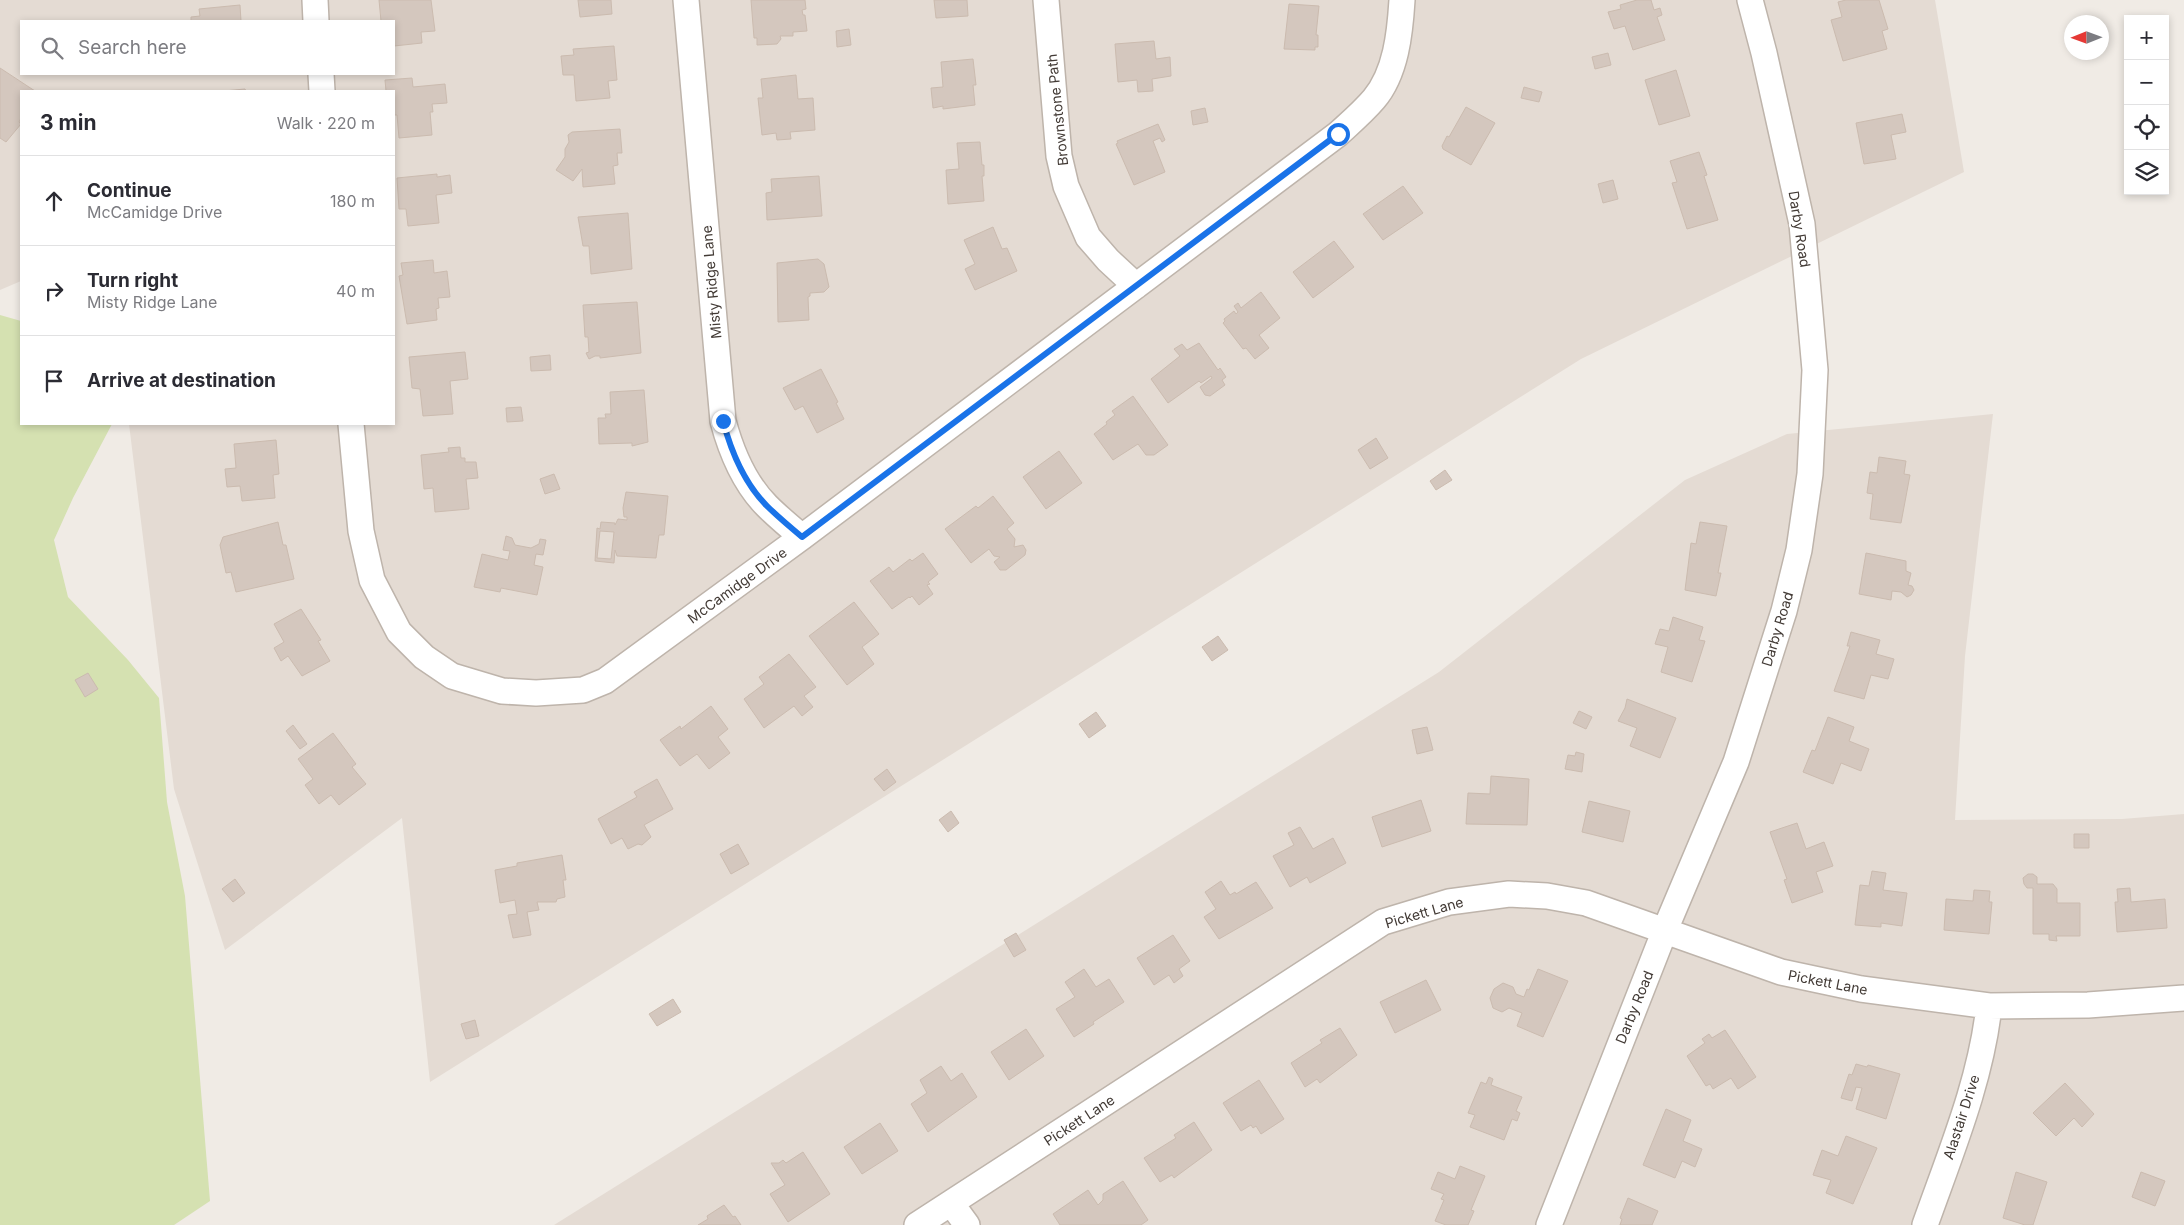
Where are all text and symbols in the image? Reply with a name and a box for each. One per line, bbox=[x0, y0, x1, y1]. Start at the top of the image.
north arrow bbox=[2064, 15, 2109, 60]
map controls bbox=[2124, 15, 2169, 195]
button: + bbox=[2124, 15, 2169, 60]
search box bbox=[20, 20, 395, 75]
icon: search bbox=[38, 34, 66, 62]
text: Search here bbox=[78, 36, 187, 59]
street label: Brownstone Path bbox=[1043, 53, 1071, 167]
button: − bbox=[2124, 60, 2169, 105]
button: locate bbox=[2124, 105, 2169, 150]
text: 3 min bbox=[40, 110, 96, 135]
text: Walk · 220 m bbox=[277, 113, 375, 133]
route start bbox=[1327, 123, 1350, 146]
button: layers bbox=[2124, 150, 2169, 195]
text: Continue bbox=[87, 179, 172, 202]
icon: ahead bbox=[40, 187, 68, 215]
street label: Darby Road bbox=[1786, 189, 1814, 269]
text: 180 m bbox=[330, 191, 375, 211]
text: McCamidge Drive bbox=[87, 202, 222, 222]
street label: Misty Ridge Lane bbox=[698, 224, 724, 340]
text: Turn right bbox=[87, 269, 178, 292]
icon: right bbox=[40, 277, 68, 305]
text: 40 m bbox=[336, 281, 375, 301]
text: Misty Ridge Lane bbox=[87, 292, 217, 312]
icon: arrive bbox=[40, 367, 68, 395]
text: Arrive at destination bbox=[87, 369, 276, 392]
route end bbox=[712, 410, 735, 433]
street label: McCamidge Drive bbox=[684, 543, 790, 627]
street label: Darby Road bbox=[1758, 590, 1796, 668]
street label: Pickett Lane bbox=[1383, 893, 1465, 931]
street label: Pickett Lane bbox=[1787, 966, 1869, 998]
street label: Darby Road bbox=[1612, 968, 1656, 1046]
street label: Alastair Drive bbox=[1939, 1072, 1983, 1162]
street label: Pickett Lane bbox=[1040, 1091, 1118, 1149]

